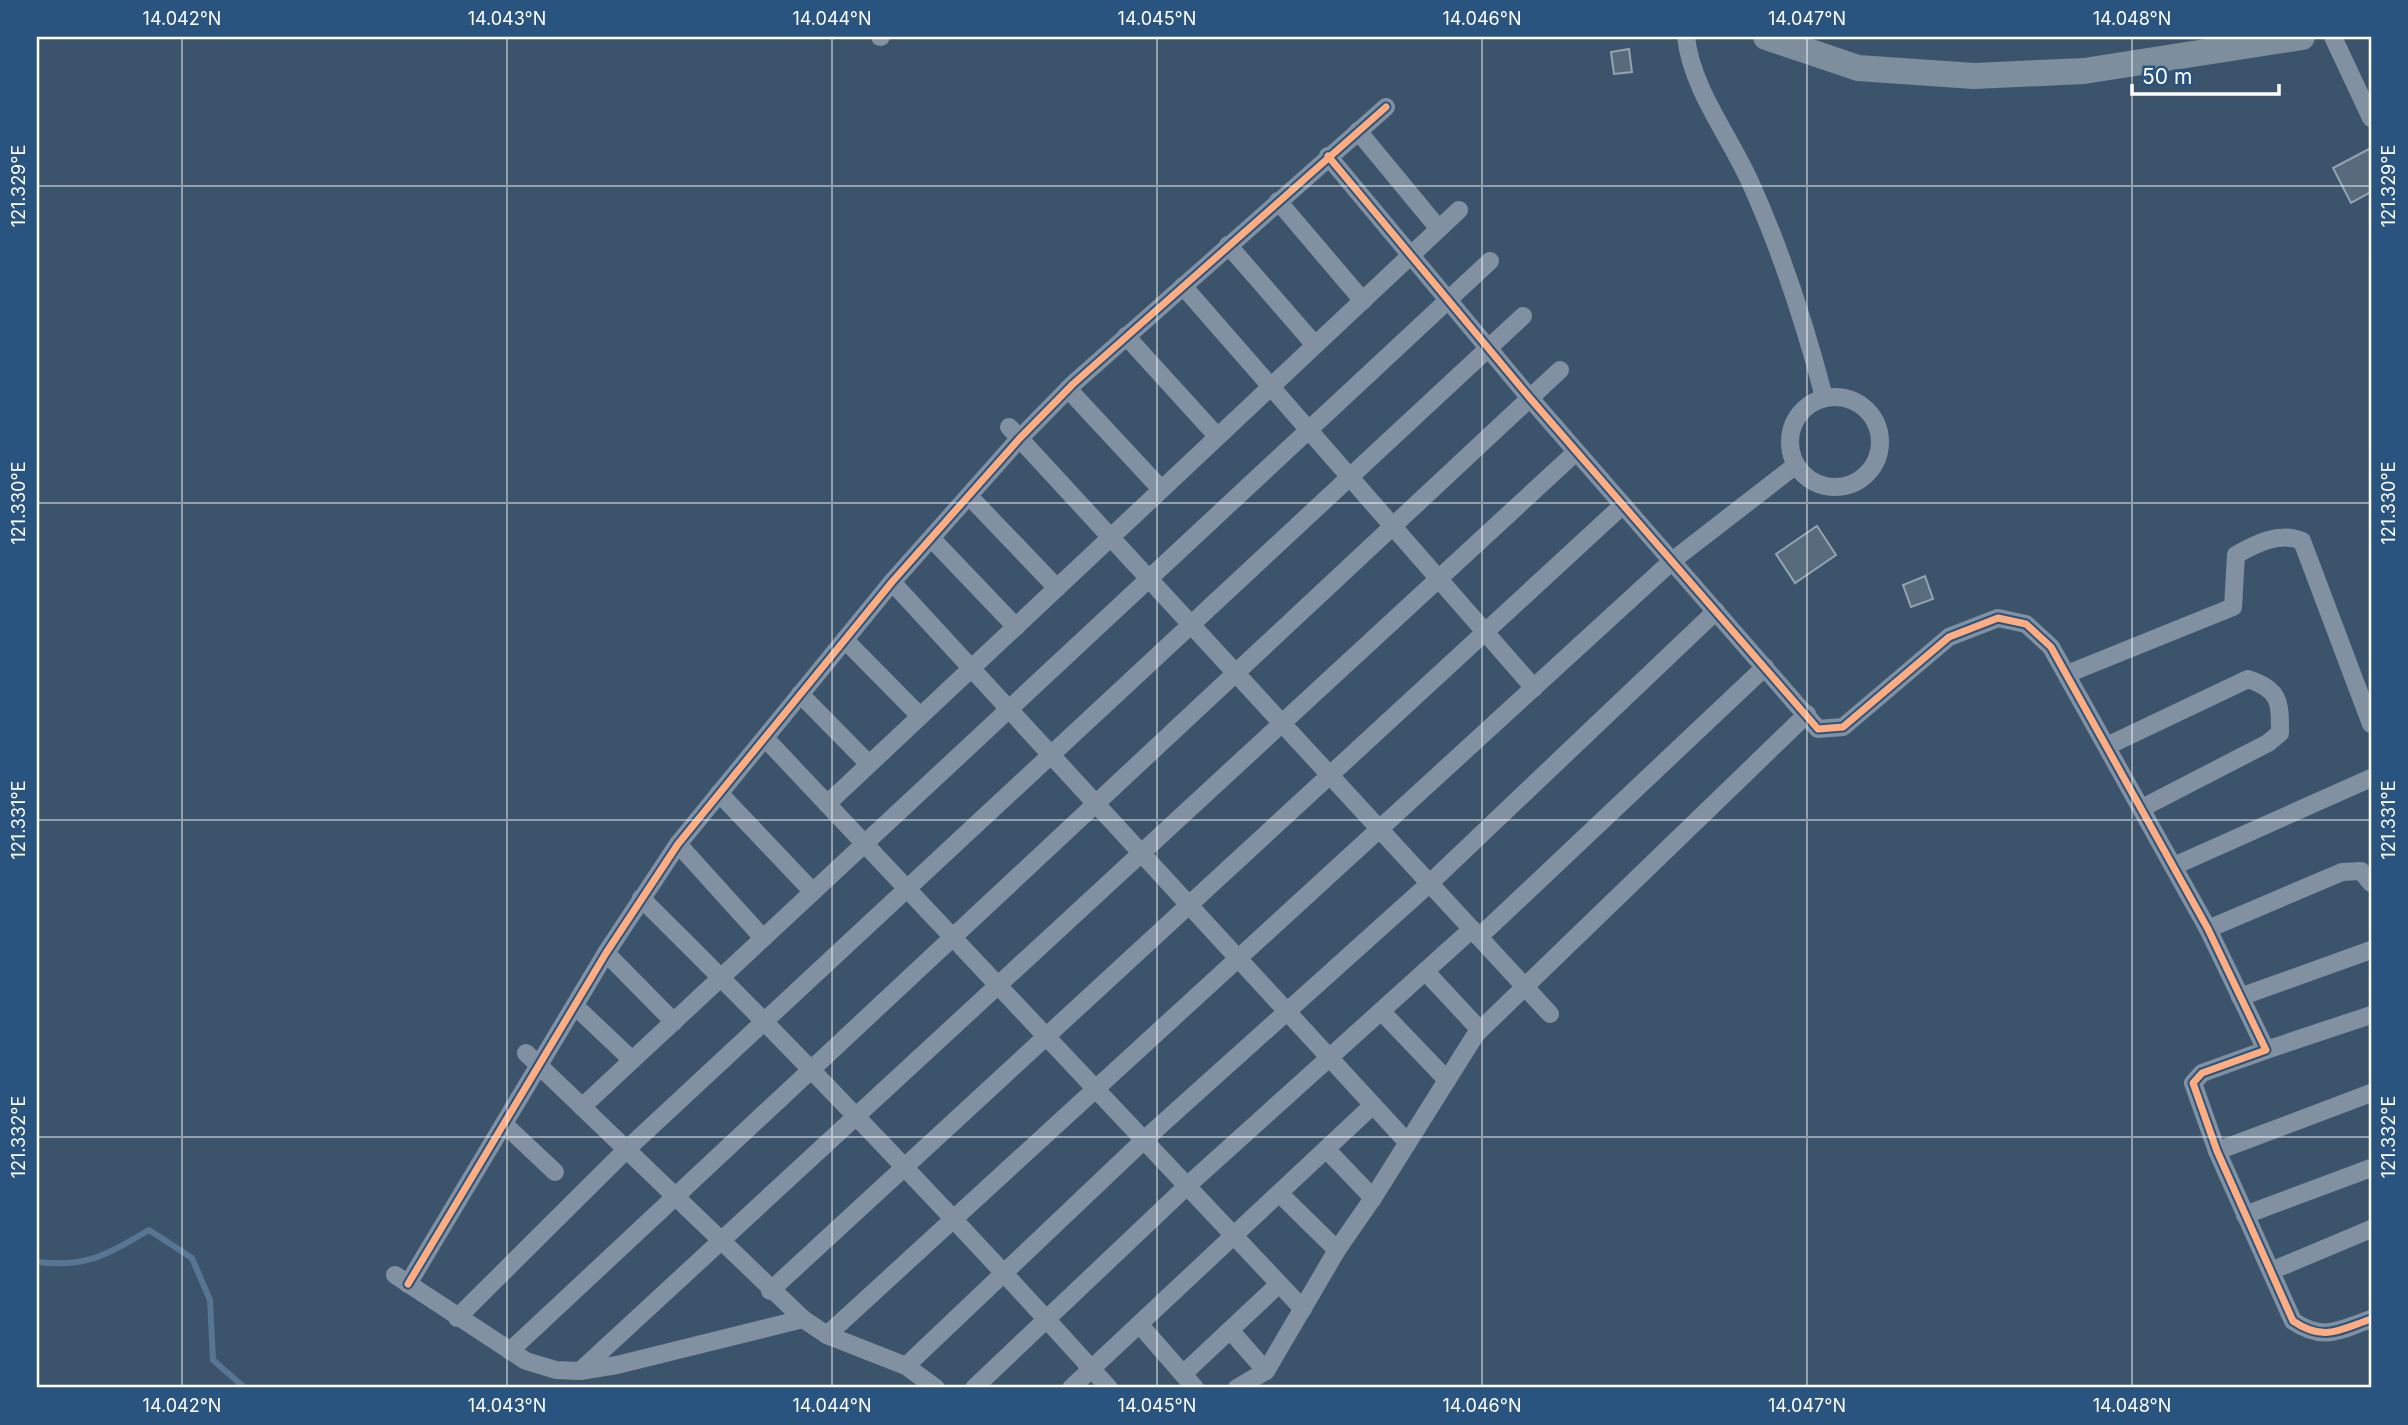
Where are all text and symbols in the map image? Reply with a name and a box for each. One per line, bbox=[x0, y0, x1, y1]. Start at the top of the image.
text: 14.042°N bbox=[143, 8, 221, 29]
text: 14.043°N bbox=[468, 8, 546, 29]
text: 14.044°N bbox=[792, 8, 872, 29]
text: 14.045°N bbox=[1118, 8, 1196, 29]
text: 14.046°N bbox=[1443, 8, 1521, 29]
text: 14.047°N bbox=[1768, 8, 1846, 29]
text: 14.048°N bbox=[2093, 8, 2171, 29]
scale bar bbox=[2132, 52, 2278, 96]
text: 50 m bbox=[2142, 64, 2192, 89]
text: 121.329°E bbox=[8, 145, 29, 227]
text: 121.329°E bbox=[2378, 145, 2399, 227]
text: 121.330°E bbox=[8, 462, 29, 544]
text: 121.330°E bbox=[2378, 462, 2399, 544]
text: 121.331°E bbox=[8, 781, 29, 859]
text: 121.331°E bbox=[2378, 781, 2399, 859]
text: 121.332°E bbox=[8, 1096, 29, 1178]
text: 121.332°E bbox=[2378, 1096, 2399, 1178]
text: 14.042°N bbox=[143, 1395, 221, 1416]
text: 14.043°N bbox=[468, 1395, 546, 1416]
text: 14.044°N bbox=[792, 1395, 872, 1416]
text: 14.045°N bbox=[1118, 1395, 1196, 1416]
text: 14.046°N bbox=[1443, 1395, 1521, 1416]
text: 14.047°N bbox=[1768, 1395, 1846, 1416]
text: 14.048°N bbox=[2093, 1395, 2171, 1416]

